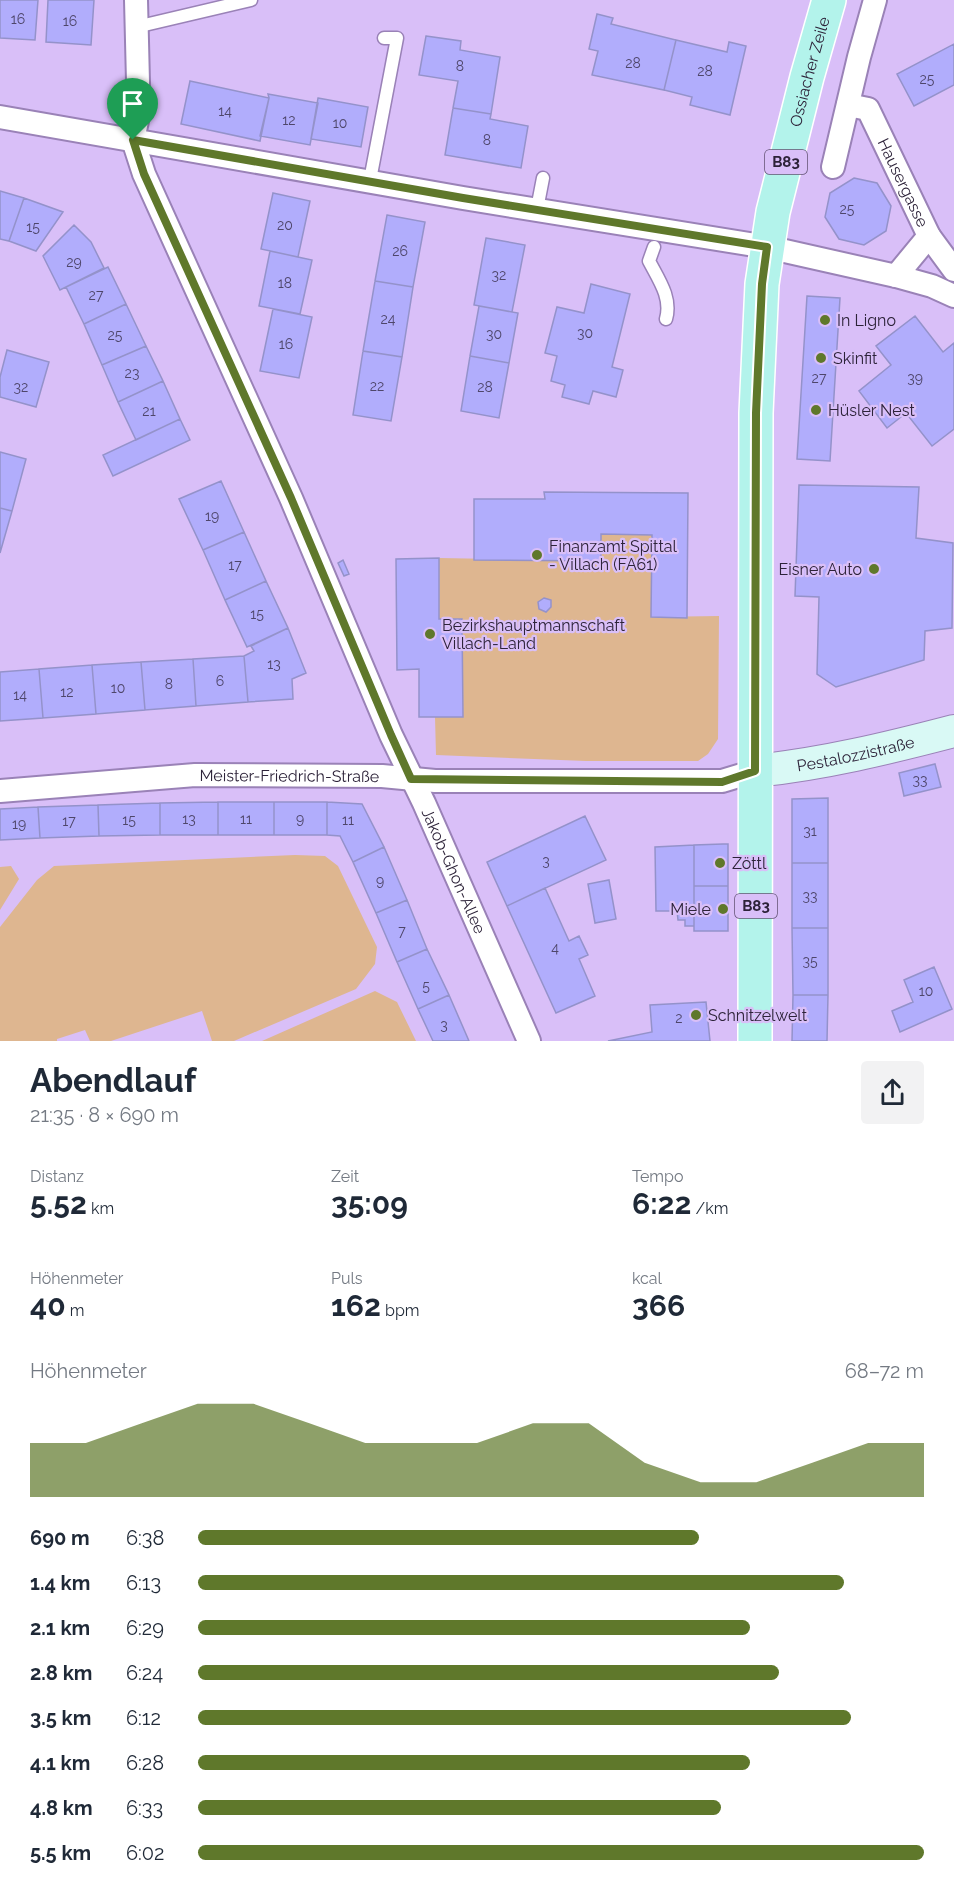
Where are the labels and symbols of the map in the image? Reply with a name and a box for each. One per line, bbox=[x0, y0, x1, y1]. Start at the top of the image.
house number: 16 bbox=[11, 11, 25, 27]
house number: 16 bbox=[63, 13, 77, 29]
street label: Ossiacher Zeile bbox=[785, 14, 833, 129]
house number: 28 bbox=[625, 55, 641, 71]
house number: 8 bbox=[456, 58, 464, 74]
house number: 28 bbox=[697, 63, 713, 79]
house number: 25 bbox=[920, 71, 935, 87]
pin bbox=[107, 78, 158, 140]
house number: 14 bbox=[218, 103, 232, 119]
house number: 12 bbox=[282, 112, 296, 128]
house number: 10 bbox=[333, 115, 347, 131]
house number: 8 bbox=[483, 132, 491, 148]
street label: Hausergasse bbox=[874, 135, 933, 230]
road number: B83 bbox=[765, 150, 807, 174]
house number: 25 bbox=[840, 201, 855, 217]
house number: 20 bbox=[277, 217, 293, 233]
house number: 15 bbox=[26, 219, 40, 235]
house number: 26 bbox=[392, 243, 408, 259]
house number: 29 bbox=[66, 254, 82, 270]
house number: 32 bbox=[492, 267, 506, 283]
house number: 18 bbox=[278, 275, 292, 291]
house number: 27 bbox=[89, 287, 104, 303]
house number: 24 bbox=[381, 311, 396, 327]
place label: In Ligno bbox=[837, 311, 896, 330]
marker: In Ligno bbox=[818, 313, 832, 327]
house number: 30 bbox=[577, 325, 593, 341]
house number: 30 bbox=[486, 326, 502, 342]
house number: 25 bbox=[108, 327, 123, 343]
house number: 16 bbox=[279, 336, 293, 352]
place label: Skinfit bbox=[833, 349, 878, 368]
marker: Skinfit bbox=[814, 351, 828, 365]
house number: 23 bbox=[125, 365, 139, 381]
house number: 27 bbox=[812, 370, 827, 386]
house number: 39 bbox=[907, 370, 923, 386]
house number: 22 bbox=[370, 378, 384, 394]
house number: 32 bbox=[14, 379, 28, 395]
house number: 28 bbox=[477, 379, 493, 395]
place label: Hüsler Nest bbox=[828, 401, 915, 420]
house number: 21 bbox=[142, 403, 156, 419]
marker: Hüsler Nest bbox=[809, 403, 823, 417]
house number: 19 bbox=[205, 508, 219, 524]
place label: Finanzamt Spittal - Villach (FA61) bbox=[549, 537, 677, 574]
marker: Finanzamt Spittal - Villach (FA61) bbox=[530, 548, 544, 562]
house number: 17 bbox=[228, 557, 242, 573]
place label: Eisner Auto bbox=[779, 560, 862, 579]
marker: Eisner Auto bbox=[867, 562, 881, 576]
house number: 15 bbox=[250, 606, 264, 622]
place label: Bezirkshauptmannschaft Villach-Land bbox=[442, 616, 626, 653]
marker: Bezirkshauptmannschaft Villach-Land bbox=[423, 627, 437, 641]
house number: 13 bbox=[267, 656, 281, 672]
house number: 6 bbox=[216, 673, 224, 689]
house number: 8 bbox=[165, 676, 173, 692]
house number: 10 bbox=[111, 680, 125, 696]
house number: 12 bbox=[60, 684, 74, 700]
house number: 14 bbox=[13, 687, 27, 703]
street label: Pestalozzistraße bbox=[795, 732, 916, 775]
street label: Meister-Friedrich-Straße bbox=[199, 766, 379, 785]
house number: 33 bbox=[913, 772, 927, 788]
street label: Jakob-Ghon-Allee bbox=[418, 805, 490, 937]
house number: 13 bbox=[182, 811, 196, 827]
house number: 11 bbox=[240, 811, 252, 827]
house number: 9 bbox=[296, 811, 304, 827]
house number: 15 bbox=[122, 812, 136, 828]
house number: 11 bbox=[342, 812, 354, 828]
house number: 17 bbox=[62, 813, 76, 829]
house number: 19 bbox=[12, 816, 26, 832]
house number: 31 bbox=[803, 823, 817, 839]
house number: 3 bbox=[542, 853, 550, 869]
place label: Zöttl bbox=[732, 854, 767, 873]
marker: Zöttl bbox=[713, 856, 727, 870]
house number: 9 bbox=[376, 873, 384, 889]
house number: 33 bbox=[803, 888, 817, 904]
road number: B83 bbox=[735, 894, 777, 918]
place label: Miele bbox=[670, 900, 711, 919]
marker: Miele bbox=[716, 902, 730, 916]
house number: 7 bbox=[398, 923, 406, 939]
house number: 4 bbox=[551, 940, 559, 956]
house number: 35 bbox=[802, 953, 818, 969]
house number: 5 bbox=[422, 978, 430, 994]
house number: 10 bbox=[919, 983, 933, 999]
place label: Schnitzelwelt bbox=[708, 1006, 808, 1025]
marker: Schnitzelwelt bbox=[689, 1008, 703, 1022]
house number: 2 bbox=[675, 1010, 683, 1026]
house number: 3 bbox=[440, 1017, 448, 1033]

